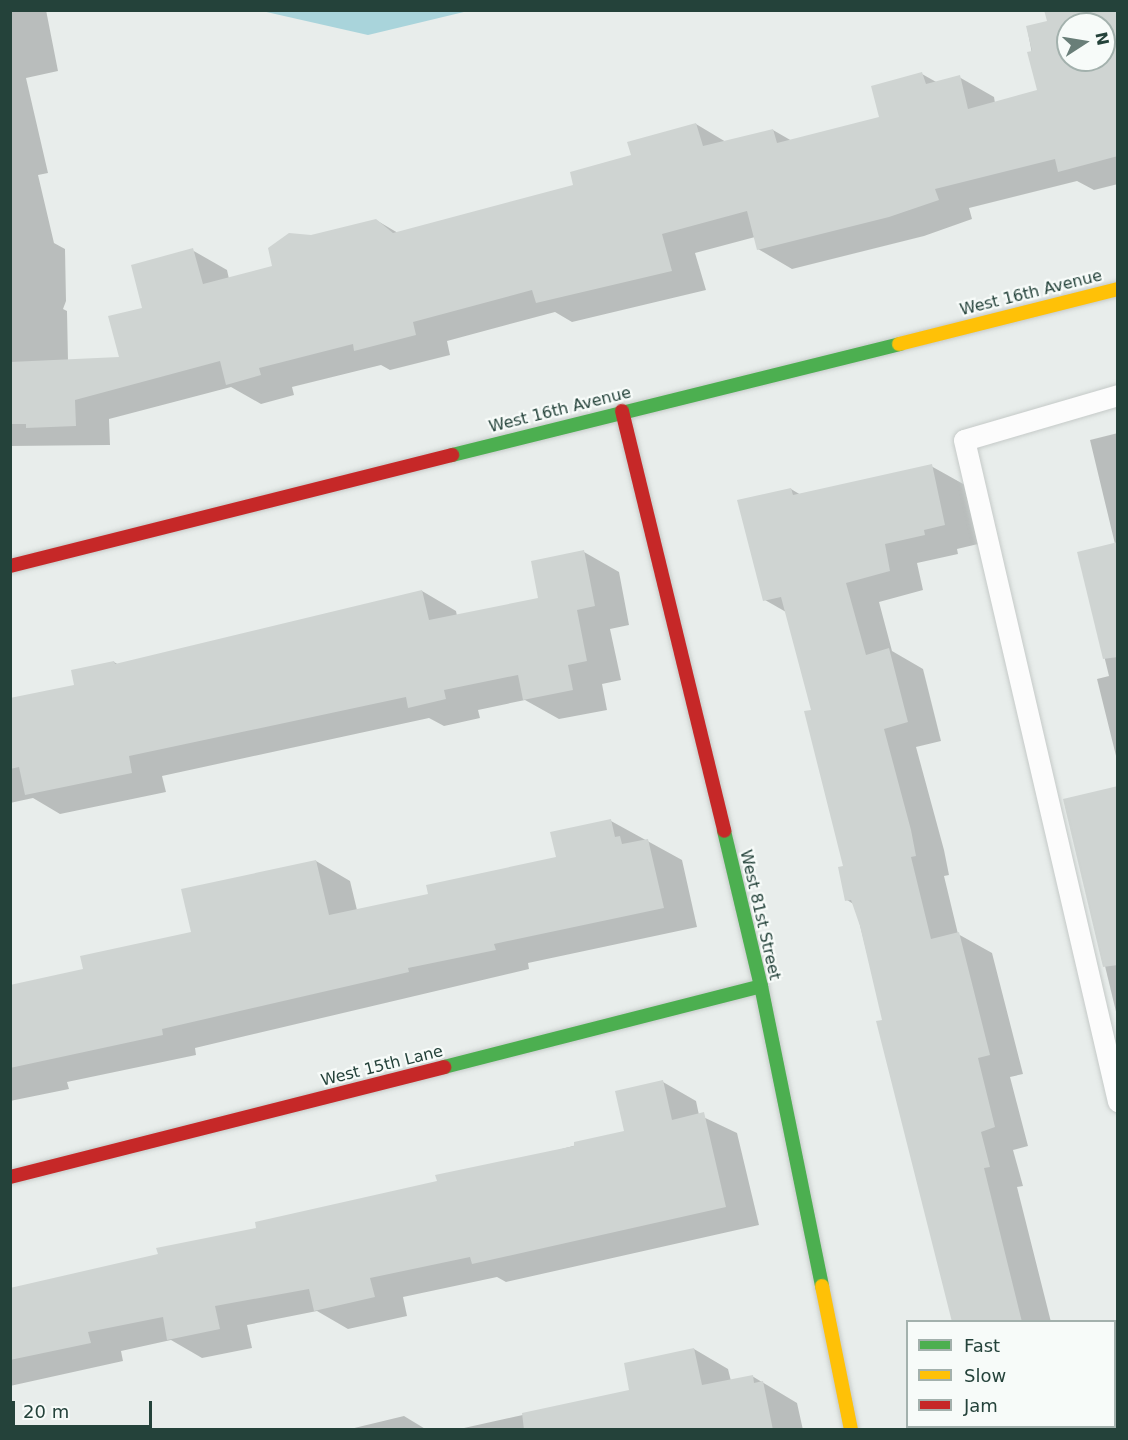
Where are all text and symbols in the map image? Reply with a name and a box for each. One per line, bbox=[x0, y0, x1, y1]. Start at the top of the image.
north arrow bbox=[1056, 12, 1116, 72]
text: N bbox=[1091, 30, 1113, 47]
street label: West 16th Avenue bbox=[958, 266, 1104, 320]
street label: West 16th Avenue bbox=[487, 383, 633, 437]
street label: West 81st Street bbox=[736, 848, 784, 982]
street label: West 15th Lane bbox=[319, 1042, 445, 1090]
legend bbox=[906, 1320, 1116, 1428]
text: Fast bbox=[964, 1335, 1000, 1356]
text: Slow bbox=[964, 1365, 1006, 1386]
scale bar bbox=[15, 1389, 154, 1427]
text: Jam bbox=[964, 1395, 998, 1416]
text: 20 m bbox=[23, 1401, 69, 1422]

